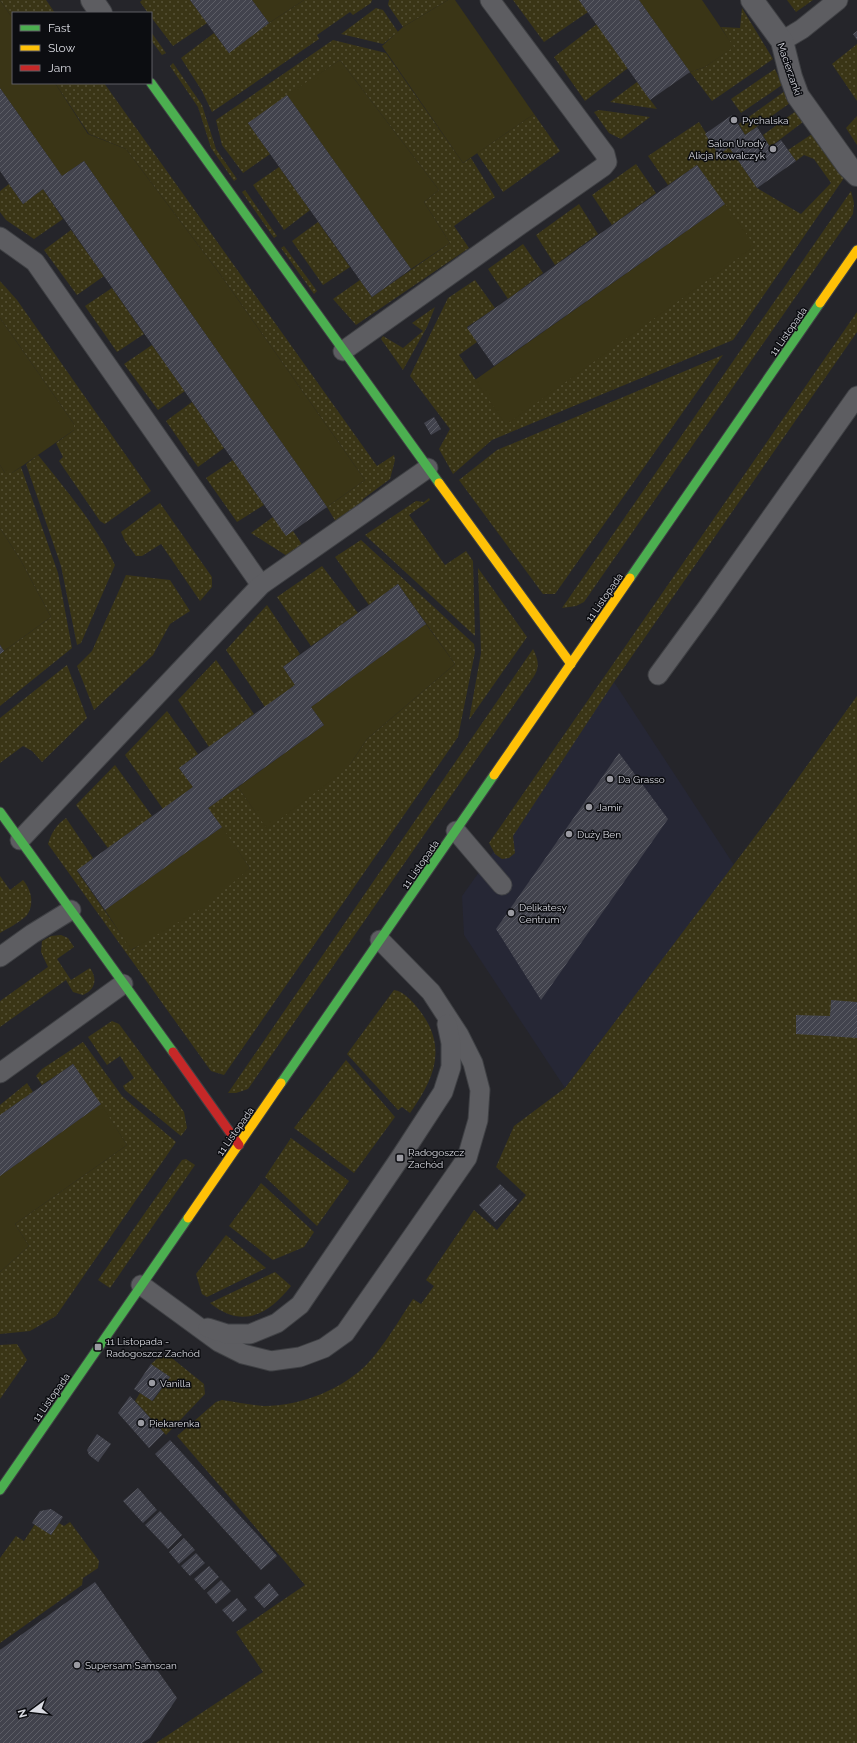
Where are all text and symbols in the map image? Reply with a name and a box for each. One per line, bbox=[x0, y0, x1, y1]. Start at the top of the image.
legend bbox=[12, 12, 152, 84]
text: Fast bbox=[48, 21, 71, 35]
text: Slow bbox=[48, 41, 75, 55]
street label: Macierzanki bbox=[775, 41, 804, 97]
text: Jam bbox=[48, 61, 71, 75]
marker: Pychalska bbox=[729, 115, 739, 125]
place label: Pychalska bbox=[742, 115, 789, 126]
place label: Salon Urody Alicja Kowalczyk bbox=[688, 138, 766, 161]
marker: Salon Urody Alicja Kowalczyk bbox=[768, 144, 778, 154]
street label: 11 Listopada bbox=[768, 305, 809, 358]
street label: 11 Listopada bbox=[584, 571, 625, 624]
marker: Da Grasso bbox=[605, 774, 615, 784]
place label: Da Grasso bbox=[618, 774, 665, 785]
marker: Jamir bbox=[584, 802, 594, 812]
place label: Jamir bbox=[597, 802, 623, 813]
marker: Duży Ben bbox=[564, 829, 574, 839]
place label: Duży Ben bbox=[577, 829, 621, 840]
street label: 11 Listopada bbox=[400, 838, 441, 891]
place label: Delikatesy Centrum bbox=[519, 902, 567, 925]
marker: Delikatesy Centrum bbox=[506, 908, 516, 918]
street label: 11 Listopada bbox=[215, 1105, 256, 1158]
place label: Radogoszcz Zachód bbox=[408, 1147, 464, 1170]
marker: Radogoszcz Zachód bbox=[395, 1153, 405, 1163]
place label: 11 Listopada - Radogoszcz Zachód bbox=[106, 1336, 200, 1359]
marker: 11 Listopada - Radogoszcz Zachód bbox=[93, 1342, 103, 1352]
street label: 11 Listopada bbox=[31, 1371, 72, 1424]
marker: Vanilla bbox=[147, 1378, 157, 1388]
place label: Vanilla bbox=[160, 1378, 191, 1389]
marker: Piekarenka bbox=[136, 1418, 146, 1428]
place label: Piekarenka bbox=[149, 1418, 200, 1429]
marker: Supersam Samscan bbox=[72, 1660, 82, 1670]
place label: Supersam Samscan bbox=[85, 1660, 177, 1671]
north arrow bbox=[12, 1691, 52, 1731]
text: N bbox=[15, 1708, 30, 1719]

